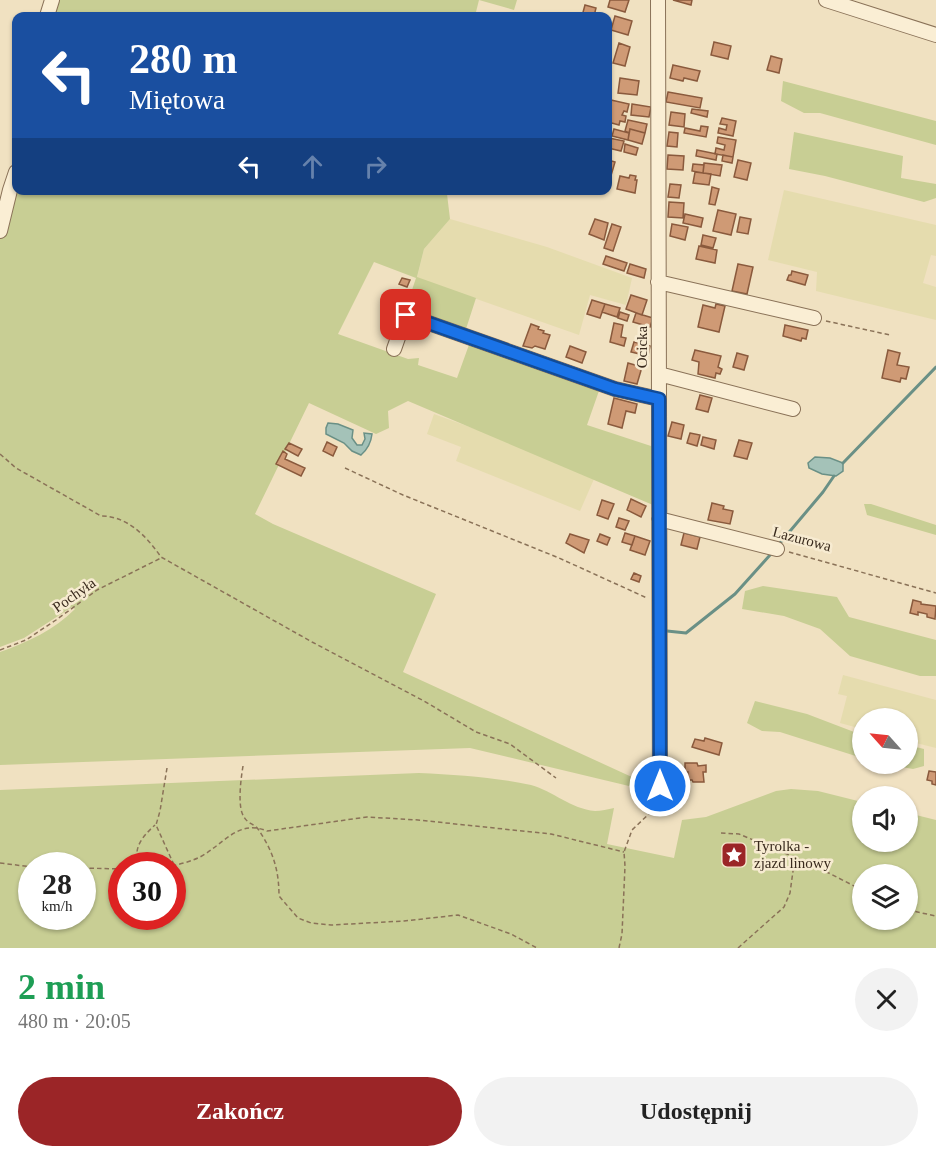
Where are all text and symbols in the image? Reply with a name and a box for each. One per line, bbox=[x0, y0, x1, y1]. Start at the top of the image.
icon: left bbox=[30, 36, 108, 114]
text: 280 m bbox=[129, 36, 238, 82]
text: Miętowa bbox=[129, 85, 225, 115]
icon: left bbox=[233, 150, 266, 183]
icon: ahead bbox=[296, 150, 329, 183]
icon: right bbox=[359, 150, 392, 183]
pin bbox=[380, 289, 431, 340]
icon: arrive bbox=[389, 298, 422, 331]
street label: Ocicka bbox=[634, 325, 650, 368]
street label: Lazurowa bbox=[771, 524, 833, 555]
street label: Pochyła bbox=[50, 574, 99, 615]
north arrow bbox=[852, 708, 918, 774]
map controls bbox=[852, 708, 918, 930]
position arrow bbox=[628, 754, 692, 818]
button: sound bbox=[852, 786, 918, 852]
place label: Tyrolka - zjazd linowy bbox=[754, 838, 832, 871]
place icon: Tyrolka - zjazd linowy bbox=[719, 840, 749, 870]
speed limit sign: 30 bbox=[108, 852, 186, 930]
button: layers bbox=[852, 864, 918, 930]
text: 28 bbox=[42, 867, 72, 900]
text: km/h bbox=[42, 898, 72, 914]
text: 2 min bbox=[18, 967, 105, 1007]
button: close bbox=[855, 968, 918, 1031]
text: 480 m · 20:05 bbox=[18, 1010, 131, 1032]
button: Zakończ bbox=[18, 1077, 462, 1146]
button: Udostępnij bbox=[474, 1077, 918, 1146]

